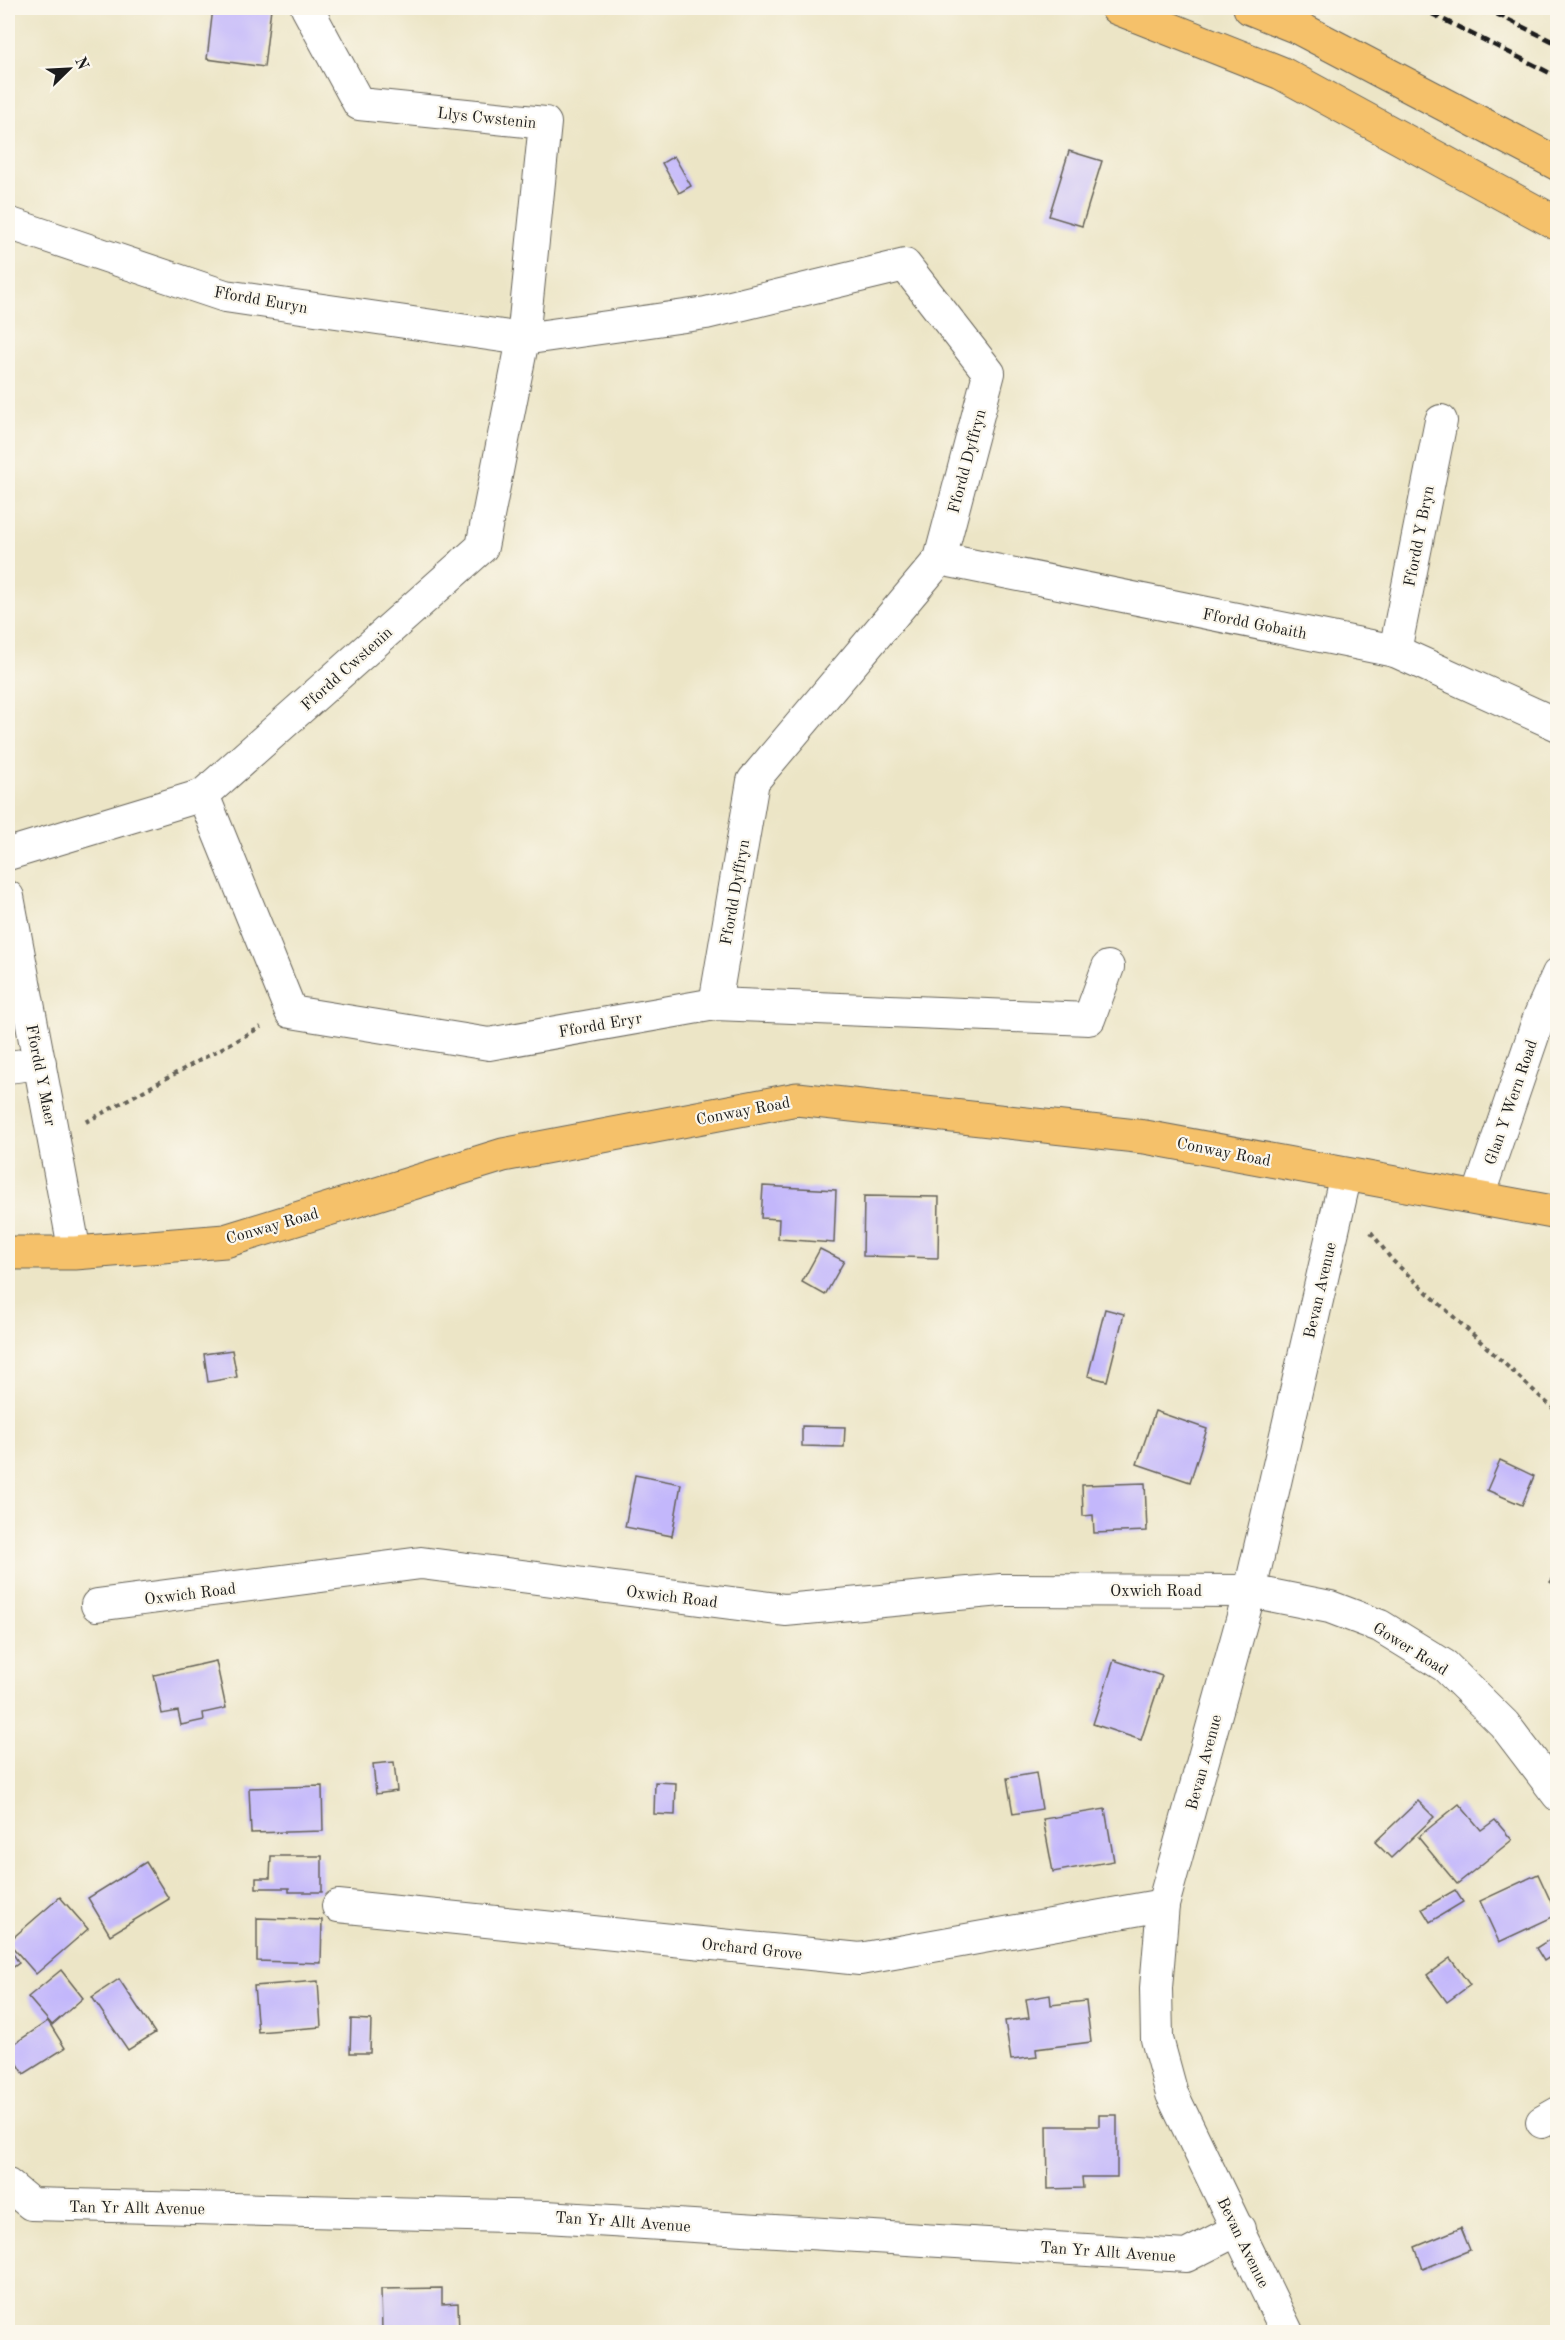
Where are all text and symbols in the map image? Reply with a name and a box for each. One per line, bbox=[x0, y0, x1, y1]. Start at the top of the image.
north arrow bbox=[39, 39, 99, 99]
text: N bbox=[71, 55, 91, 73]
street label: Llys Cwstenin bbox=[436, 106, 537, 132]
street label: Ffordd Euryn bbox=[212, 285, 309, 317]
street label: Ffordd Dyffryn bbox=[946, 407, 990, 515]
street label: Ffordd Y Bryn bbox=[1402, 484, 1438, 588]
street label: Ffordd Gobaith bbox=[1201, 607, 1308, 643]
street label: Ffordd Cwstenin bbox=[299, 624, 396, 714]
street label: Ffordd Dyffryn bbox=[719, 838, 753, 946]
street label: Ffordd Eryr bbox=[557, 1011, 644, 1041]
street label: Ffordd Y Maer bbox=[22, 1023, 58, 1128]
street label: Glan Y Wern Road bbox=[1483, 1038, 1541, 1167]
street label: Conway Road bbox=[695, 1095, 792, 1129]
street label: Conway Road bbox=[1175, 1136, 1272, 1170]
street label: Conway Road bbox=[224, 1206, 321, 1248]
street label: Bevan Avenue bbox=[1302, 1241, 1340, 1340]
street label: Oxwich Road bbox=[144, 1581, 237, 1609]
street label: Oxwich Road bbox=[625, 1584, 718, 1612]
street label: Oxwich Road bbox=[1110, 1584, 1202, 1600]
street label: Gower Road bbox=[1370, 1620, 1450, 1679]
street label: Bevan Avenue bbox=[1184, 1713, 1225, 1812]
street label: Orchard Grove bbox=[701, 1937, 803, 1963]
street label: Bevan Avenue bbox=[1213, 2195, 1271, 2291]
street label: Tan Yr Allt Avenue bbox=[69, 2200, 205, 2218]
street label: Tan Yr Allt Avenue bbox=[554, 2210, 691, 2236]
street label: Tan Yr Allt Avenue bbox=[1039, 2240, 1176, 2266]

